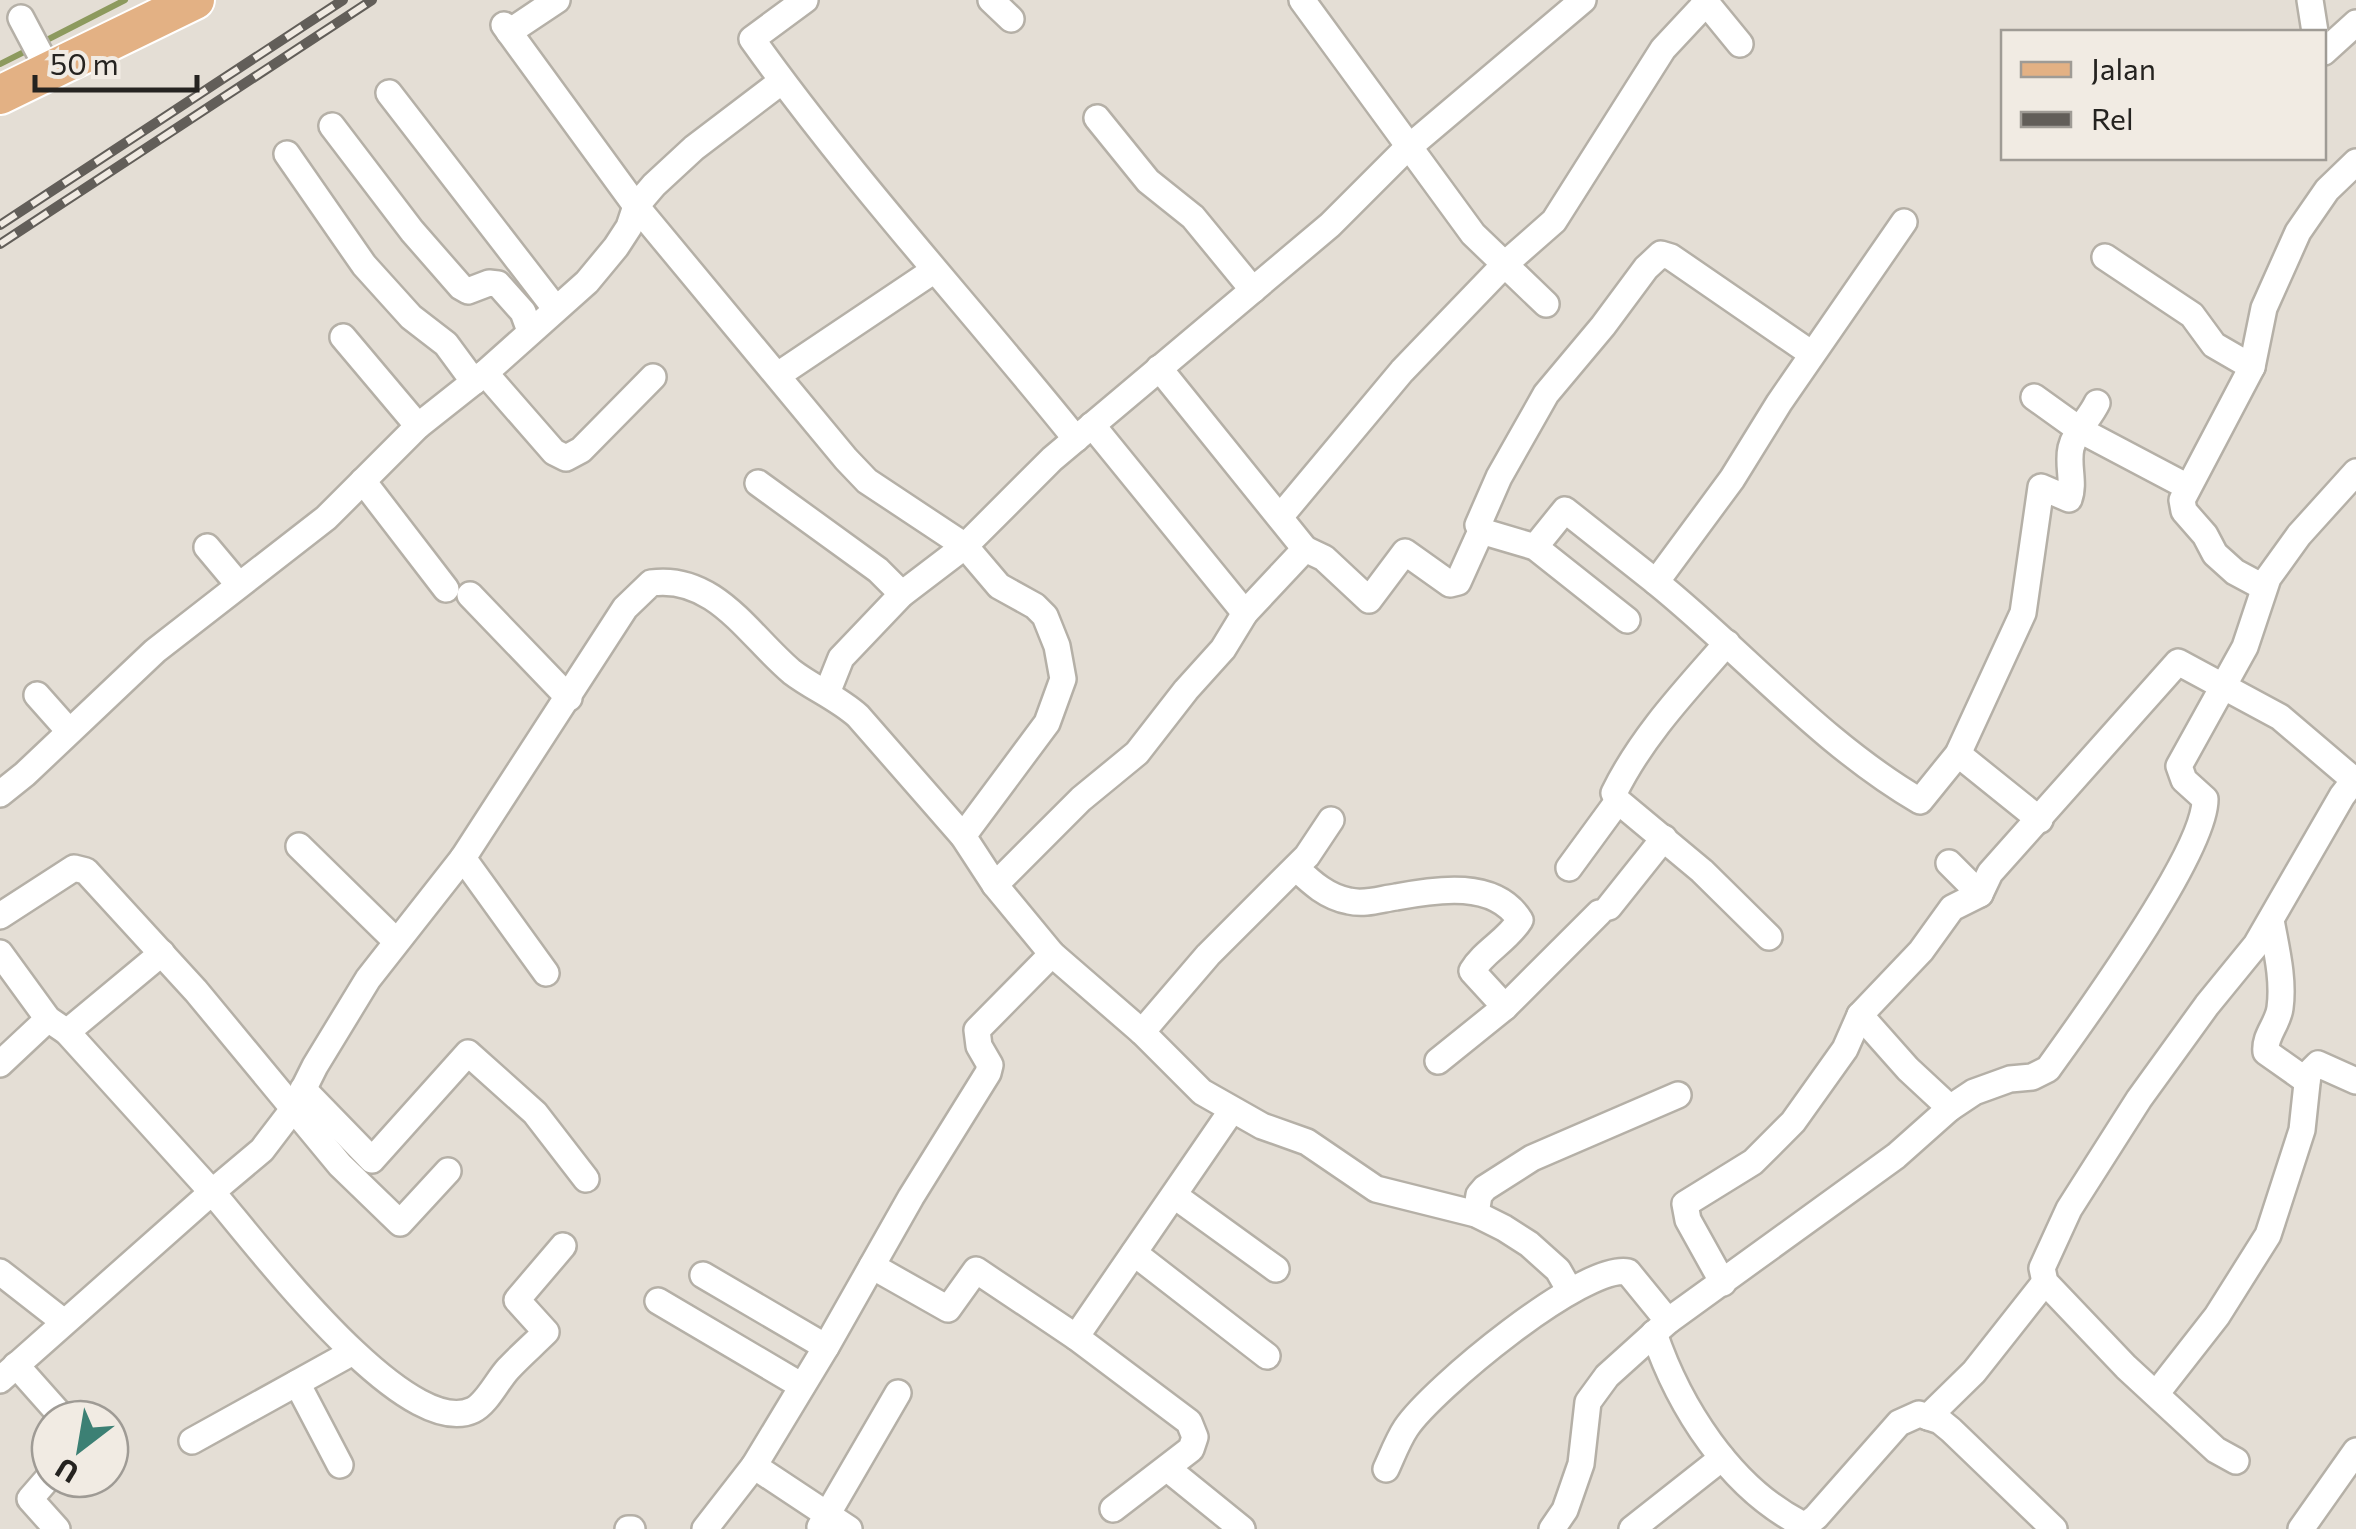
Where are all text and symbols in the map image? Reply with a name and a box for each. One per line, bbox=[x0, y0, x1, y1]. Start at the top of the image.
scale bar bbox=[35, 30, 198, 92]
legend bbox=[2001, 30, 2326, 160]
text: 50 m bbox=[50, 44, 119, 81]
text: Jalan bbox=[2091, 49, 2156, 86]
text: Rel bbox=[2091, 99, 2134, 136]
north arrow bbox=[30, 1399, 130, 1499]
text: U bbox=[49, 1451, 84, 1491]

